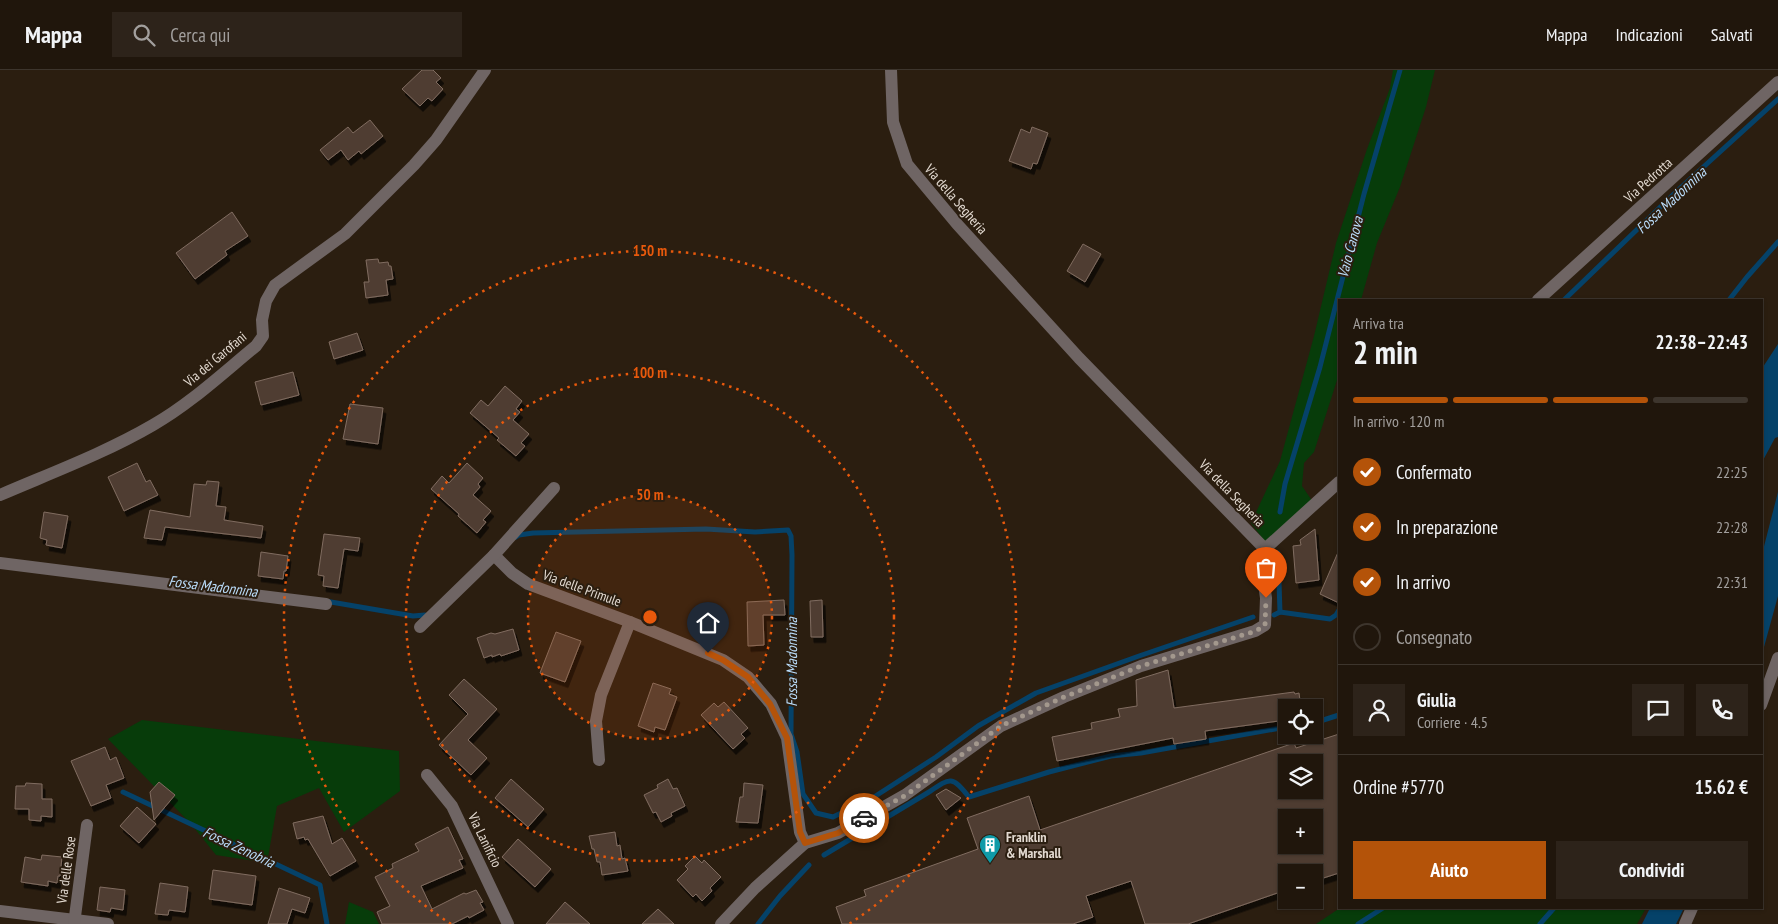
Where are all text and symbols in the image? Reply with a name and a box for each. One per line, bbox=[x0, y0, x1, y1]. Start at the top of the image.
search box bbox=[112, 12, 462, 57]
text: Mappa bbox=[25, 19, 82, 50]
icon: search bbox=[130, 21, 158, 49]
text: Cerca qui bbox=[170, 23, 230, 47]
text: Mappa bbox=[1546, 23, 1587, 46]
text: Indicazioni bbox=[1615, 23, 1683, 46]
text: Salvati bbox=[1711, 23, 1753, 46]
street label: Via Pedrotta bbox=[1619, 154, 1676, 207]
street label: Via della Segheria bbox=[920, 159, 991, 238]
water label: Fossa Madonnina bbox=[1632, 162, 1711, 237]
water label: Vaio Canova bbox=[1333, 213, 1368, 280]
text: 150 m bbox=[633, 241, 667, 260]
text: Arriva tra bbox=[1353, 313, 1404, 333]
street label: Via dei Garofani bbox=[179, 327, 250, 391]
text: 22:38–22:43 bbox=[1655, 330, 1748, 354]
text: 2 min bbox=[1353, 331, 1418, 373]
text: 100 m bbox=[633, 363, 667, 382]
text: In arrivo · 120 m bbox=[1353, 411, 1445, 431]
street label: Via della Segheria bbox=[1195, 455, 1269, 531]
icon: check bbox=[1353, 458, 1381, 486]
text: Confermato bbox=[1396, 460, 1472, 484]
text: 22:25 bbox=[1716, 462, 1748, 482]
text: 50 m bbox=[636, 485, 664, 504]
icon: check bbox=[1353, 513, 1381, 541]
text: In preparazione bbox=[1396, 515, 1498, 539]
text: 22:28 bbox=[1716, 517, 1748, 537]
pin bbox=[1245, 547, 1287, 598]
icon: bag bbox=[1252, 554, 1280, 582]
street label: Via delle Primule bbox=[539, 565, 624, 611]
icon: check bbox=[1353, 568, 1381, 596]
text: In arrivo bbox=[1396, 570, 1451, 594]
water label: Fossa Madonnina bbox=[167, 571, 260, 601]
text: 22:31 bbox=[1716, 572, 1748, 592]
pin bbox=[687, 602, 729, 653]
centre of rings bbox=[641, 608, 659, 626]
icon: home bbox=[694, 609, 722, 637]
water label: Fossa Madonnina bbox=[782, 616, 801, 707]
text: Consegnato bbox=[1396, 625, 1472, 649]
button: person bbox=[1353, 684, 1405, 736]
button: chat bbox=[1632, 684, 1684, 736]
button: phone bbox=[1696, 684, 1748, 736]
text: Giulia bbox=[1417, 688, 1456, 712]
map controls bbox=[1278, 699, 1323, 909]
button: locate bbox=[1278, 699, 1323, 744]
text: Corriere · 4.5 bbox=[1417, 712, 1488, 732]
button: layers bbox=[1278, 754, 1323, 799]
text: Ordine #5770 bbox=[1353, 775, 1444, 799]
text: 15.62 € bbox=[1695, 775, 1748, 799]
courier bbox=[839, 793, 889, 843]
icon: car bbox=[850, 804, 878, 832]
street label: Via Lanificio bbox=[464, 809, 506, 870]
button: + bbox=[1278, 809, 1323, 854]
water label: Fossa Zenobria bbox=[200, 822, 279, 872]
place label: Franklin & Marshall bbox=[1006, 828, 1062, 862]
building icon: Franklin & Marshall bbox=[978, 833, 1002, 864]
street label: Via delle Rose bbox=[52, 835, 80, 906]
button: Aiuto bbox=[1353, 841, 1546, 899]
button: Condividi bbox=[1556, 841, 1748, 899]
button: − bbox=[1278, 864, 1323, 909]

